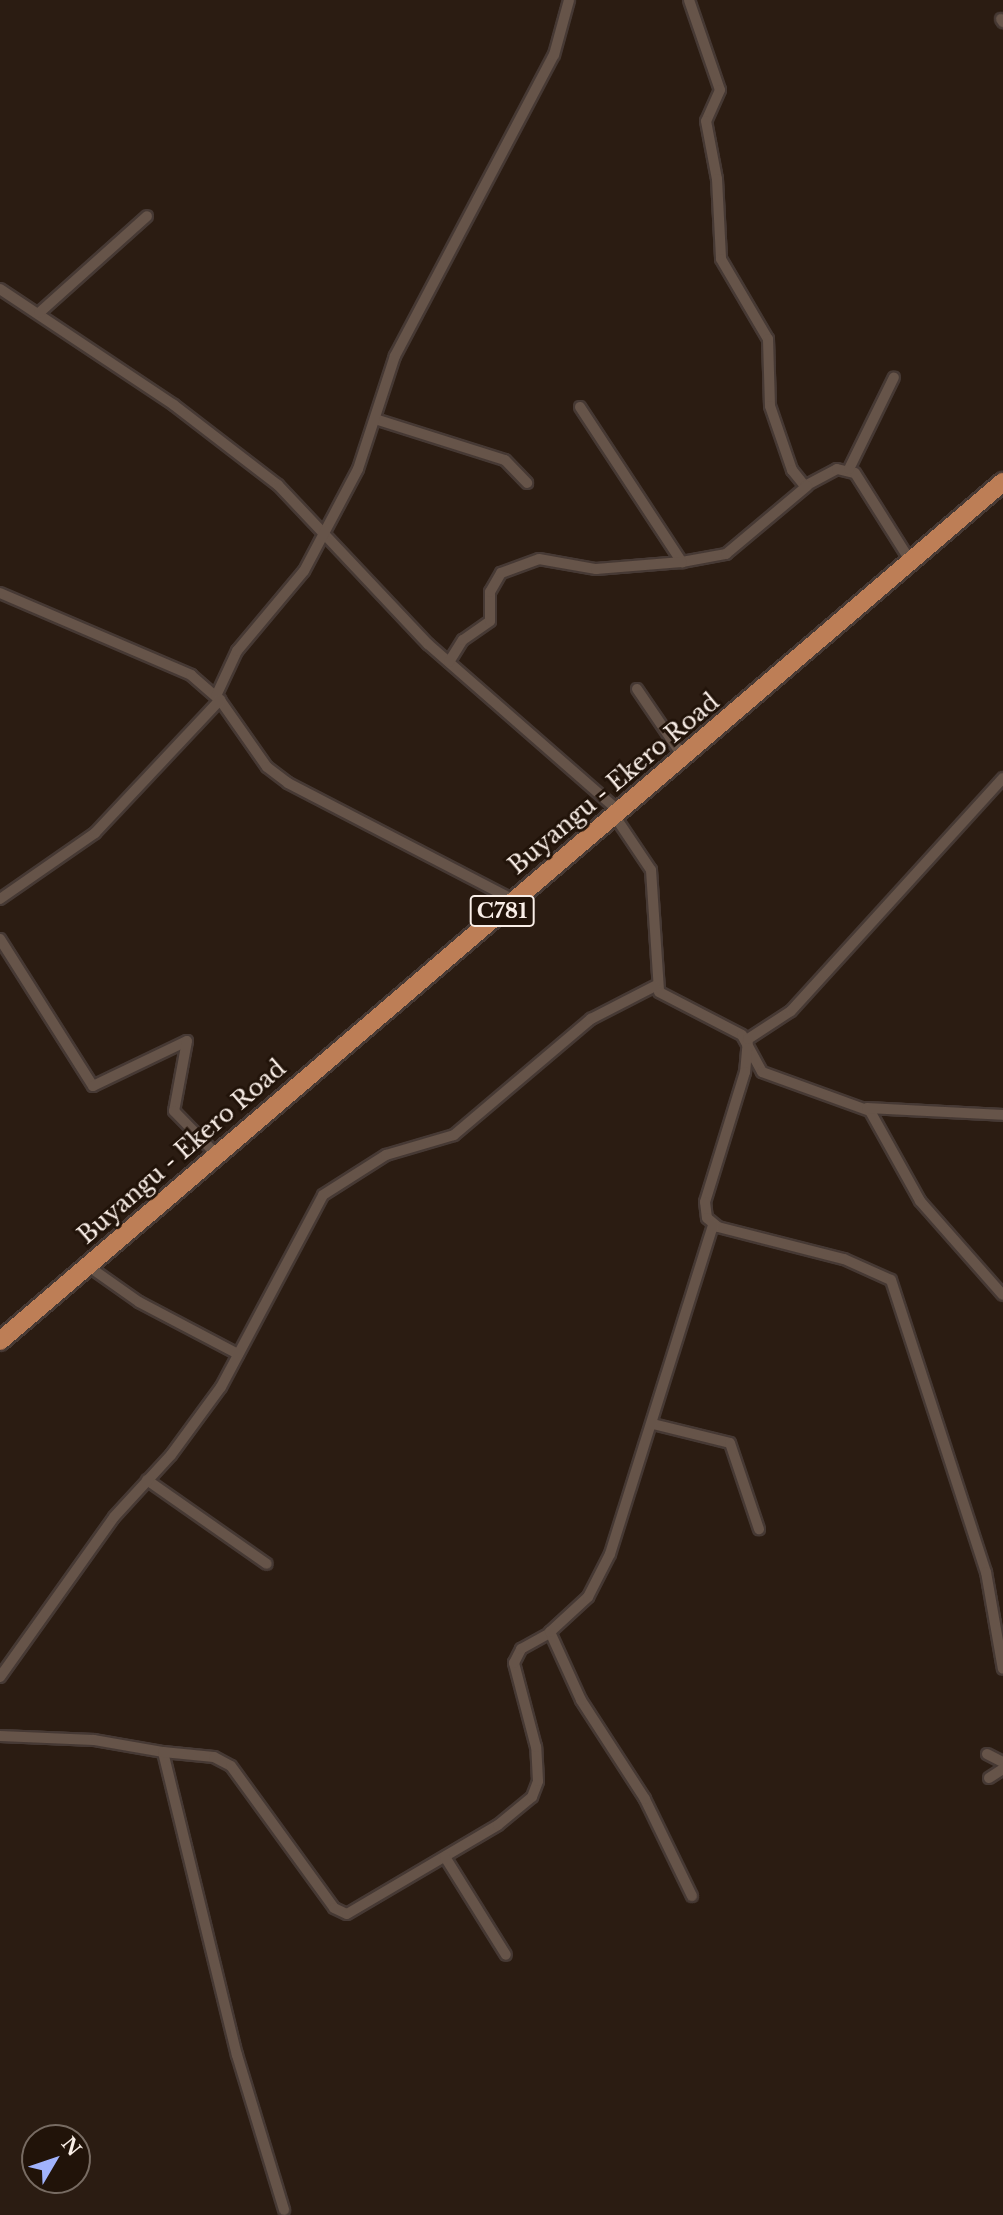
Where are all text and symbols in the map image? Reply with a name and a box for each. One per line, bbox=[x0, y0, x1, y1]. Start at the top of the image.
street label: Buyangu - Ekero Road bbox=[503, 688, 725, 880]
road number: C781 bbox=[469, 894, 535, 928]
street label: Buyangu - Ekero Road bbox=[73, 1054, 291, 1250]
north arrow bbox=[21, 2124, 91, 2194]
text: N bbox=[57, 2133, 86, 2161]

